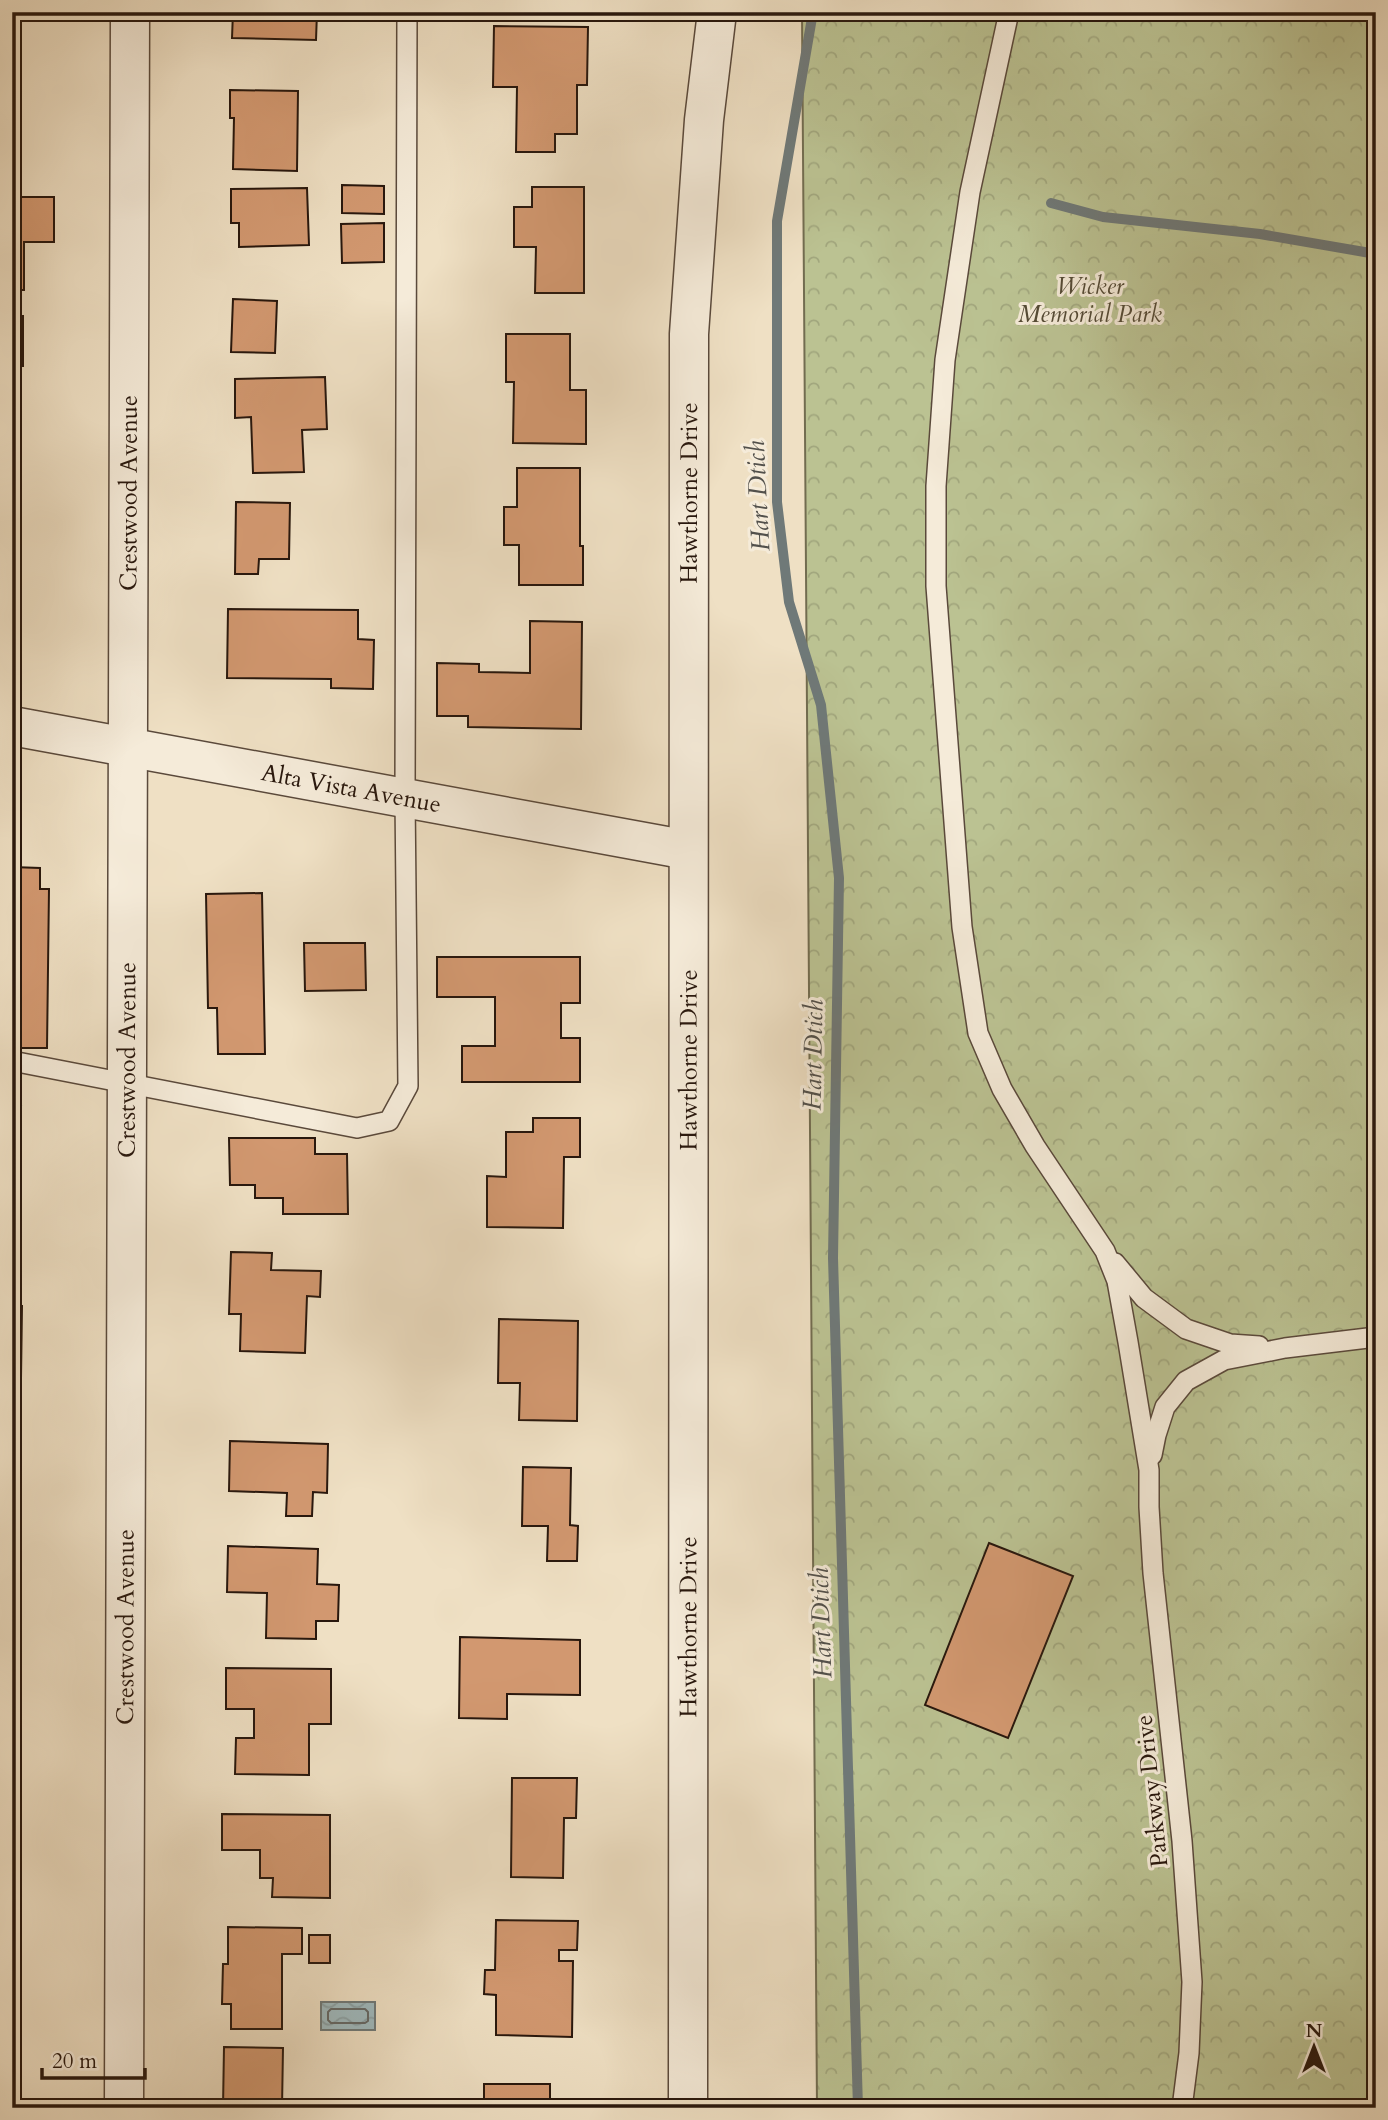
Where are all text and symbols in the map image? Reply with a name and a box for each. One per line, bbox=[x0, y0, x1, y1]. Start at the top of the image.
park label: Wicker Memorial Park bbox=[1018, 270, 1162, 331]
street label: Crestwood Avenue bbox=[112, 395, 145, 591]
street label: Hawthorne Drive bbox=[672, 402, 705, 584]
water label: Hart Dtich bbox=[738, 439, 778, 552]
street label: Alta Vista Avenue bbox=[259, 756, 444, 821]
street label: Crestwood Avenue bbox=[110, 962, 144, 1158]
street label: Hawthorne Drive bbox=[672, 969, 705, 1151]
water label: Hart Dtich bbox=[795, 999, 831, 1111]
street label: Crestwood Avenue bbox=[109, 1529, 142, 1725]
street label: Hawthorne Drive bbox=[672, 1536, 705, 1718]
water label: Hart Dtich bbox=[802, 1566, 840, 1679]
street label: Parkway Drive bbox=[1128, 1713, 1176, 1869]
north arrow bbox=[1280, 2011, 1350, 2082]
text: N bbox=[1306, 2018, 1323, 2044]
scale bar bbox=[42, 2036, 145, 2080]
text: 20 m bbox=[52, 2047, 97, 2076]

